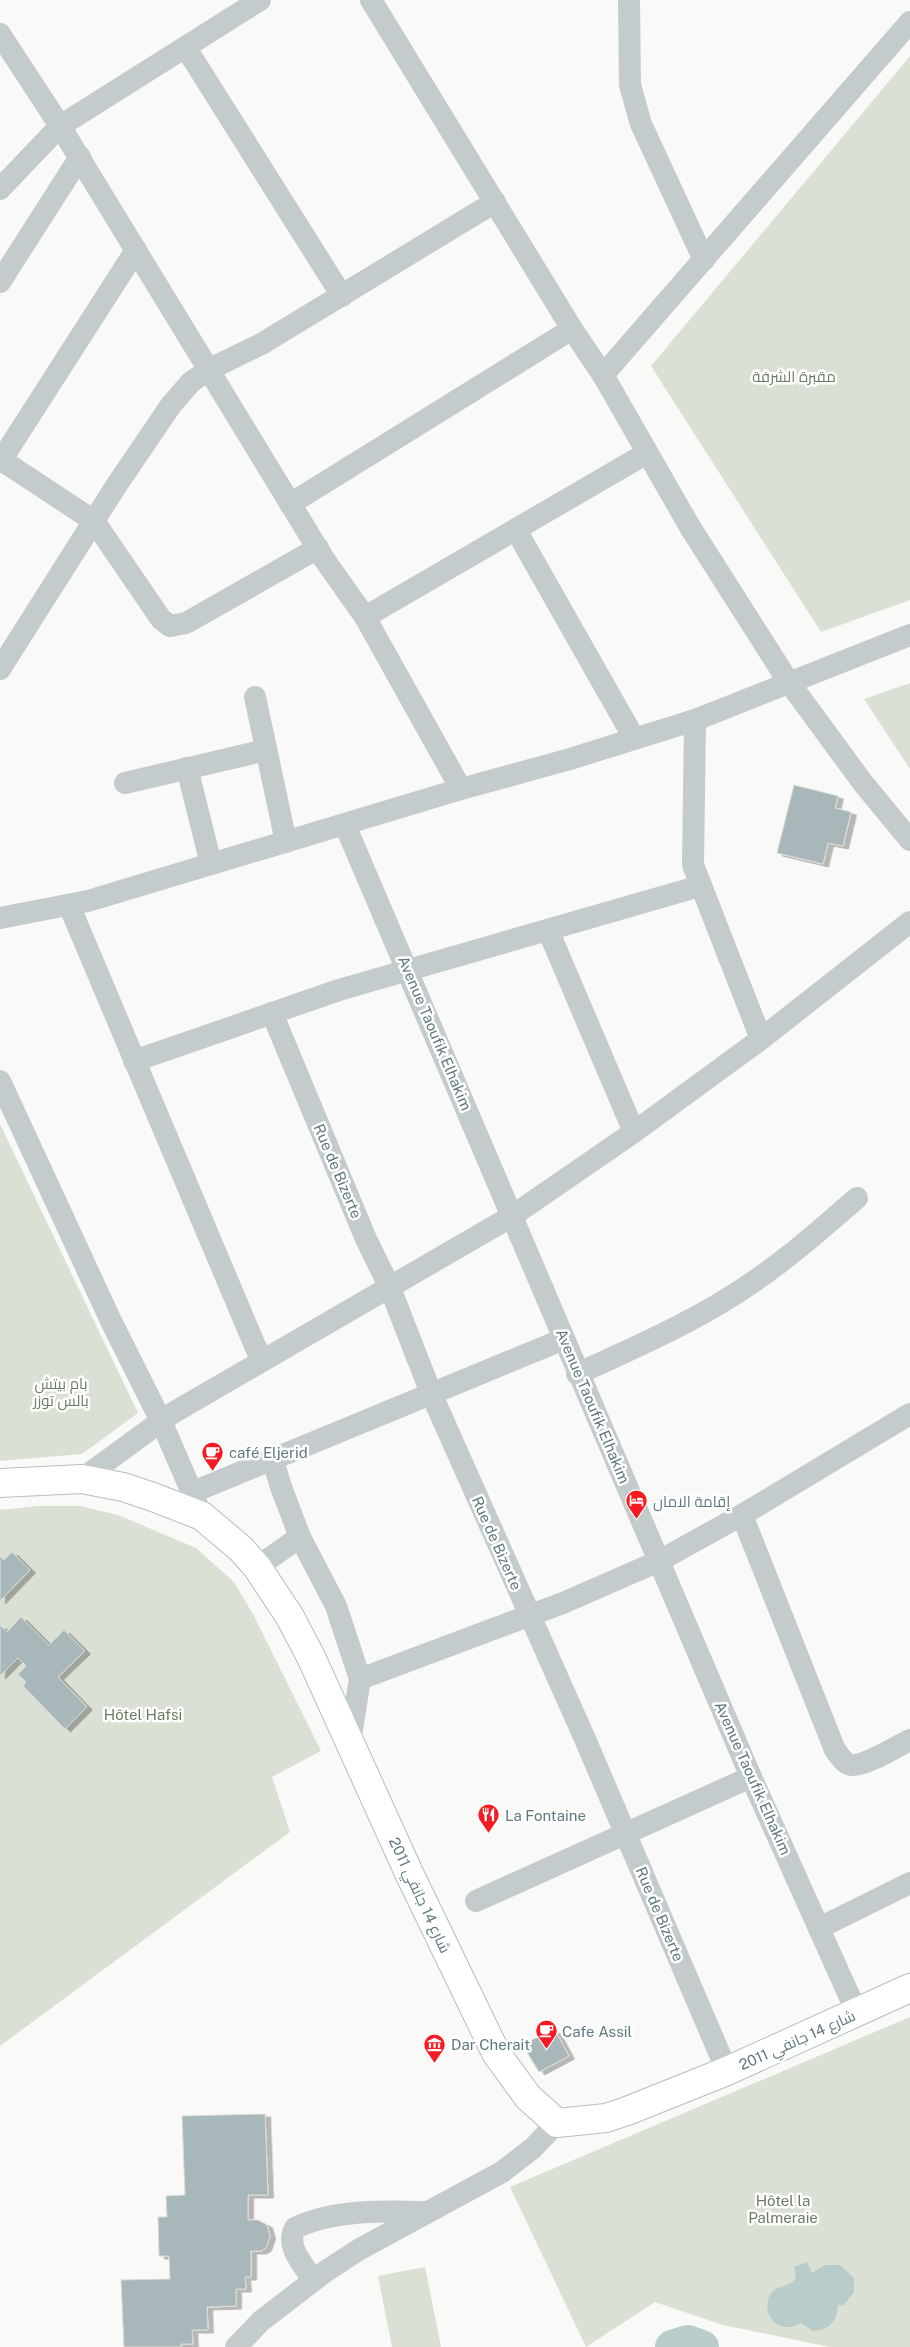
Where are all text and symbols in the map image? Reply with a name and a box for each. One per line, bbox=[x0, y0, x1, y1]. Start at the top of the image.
park label: مقبرة الشرفة bbox=[752, 368, 836, 386]
street label: Avenue Taoufik Elhakim bbox=[395, 953, 475, 1113]
street label: Rue de Bizerte bbox=[310, 1121, 366, 1221]
street label: Avenue Taoufik Elhakim bbox=[553, 1326, 633, 1486]
park label: بام بيتش بالس توزر bbox=[32, 1375, 89, 1411]
cafe icon: café Eljerid bbox=[201, 1440, 225, 1471]
place label: café Eljerid bbox=[229, 1444, 308, 1461]
hotel icon: إقامة الامان bbox=[625, 1489, 649, 1520]
place label: إقامة الامان bbox=[653, 1493, 730, 1512]
street label: Rue de Bizerte bbox=[469, 1494, 525, 1592]
street label: Avenue Taoufik Elhakim bbox=[711, 1699, 795, 1857]
park label: Hôtel Hafsi bbox=[104, 1706, 182, 1723]
restaurant icon: La Fontaine bbox=[477, 1803, 501, 1834]
place label: La Fontaine bbox=[505, 1807, 586, 1824]
street label: شارع 14 جانفي 2011 bbox=[382, 1835, 454, 1957]
street label: Rue de Bizerte bbox=[632, 1864, 688, 1964]
street label: شارع 14 جانفي 2011 bbox=[736, 2007, 859, 2077]
cafe icon: Cafe Assil bbox=[534, 2019, 558, 2050]
place label: Cafe Assil bbox=[562, 2023, 632, 2040]
museum icon: Dar Cherait bbox=[423, 2032, 447, 2063]
place label: Dar Cherait bbox=[451, 2036, 530, 2053]
park label: Hôtel la Palmeraie bbox=[748, 2192, 818, 2226]

